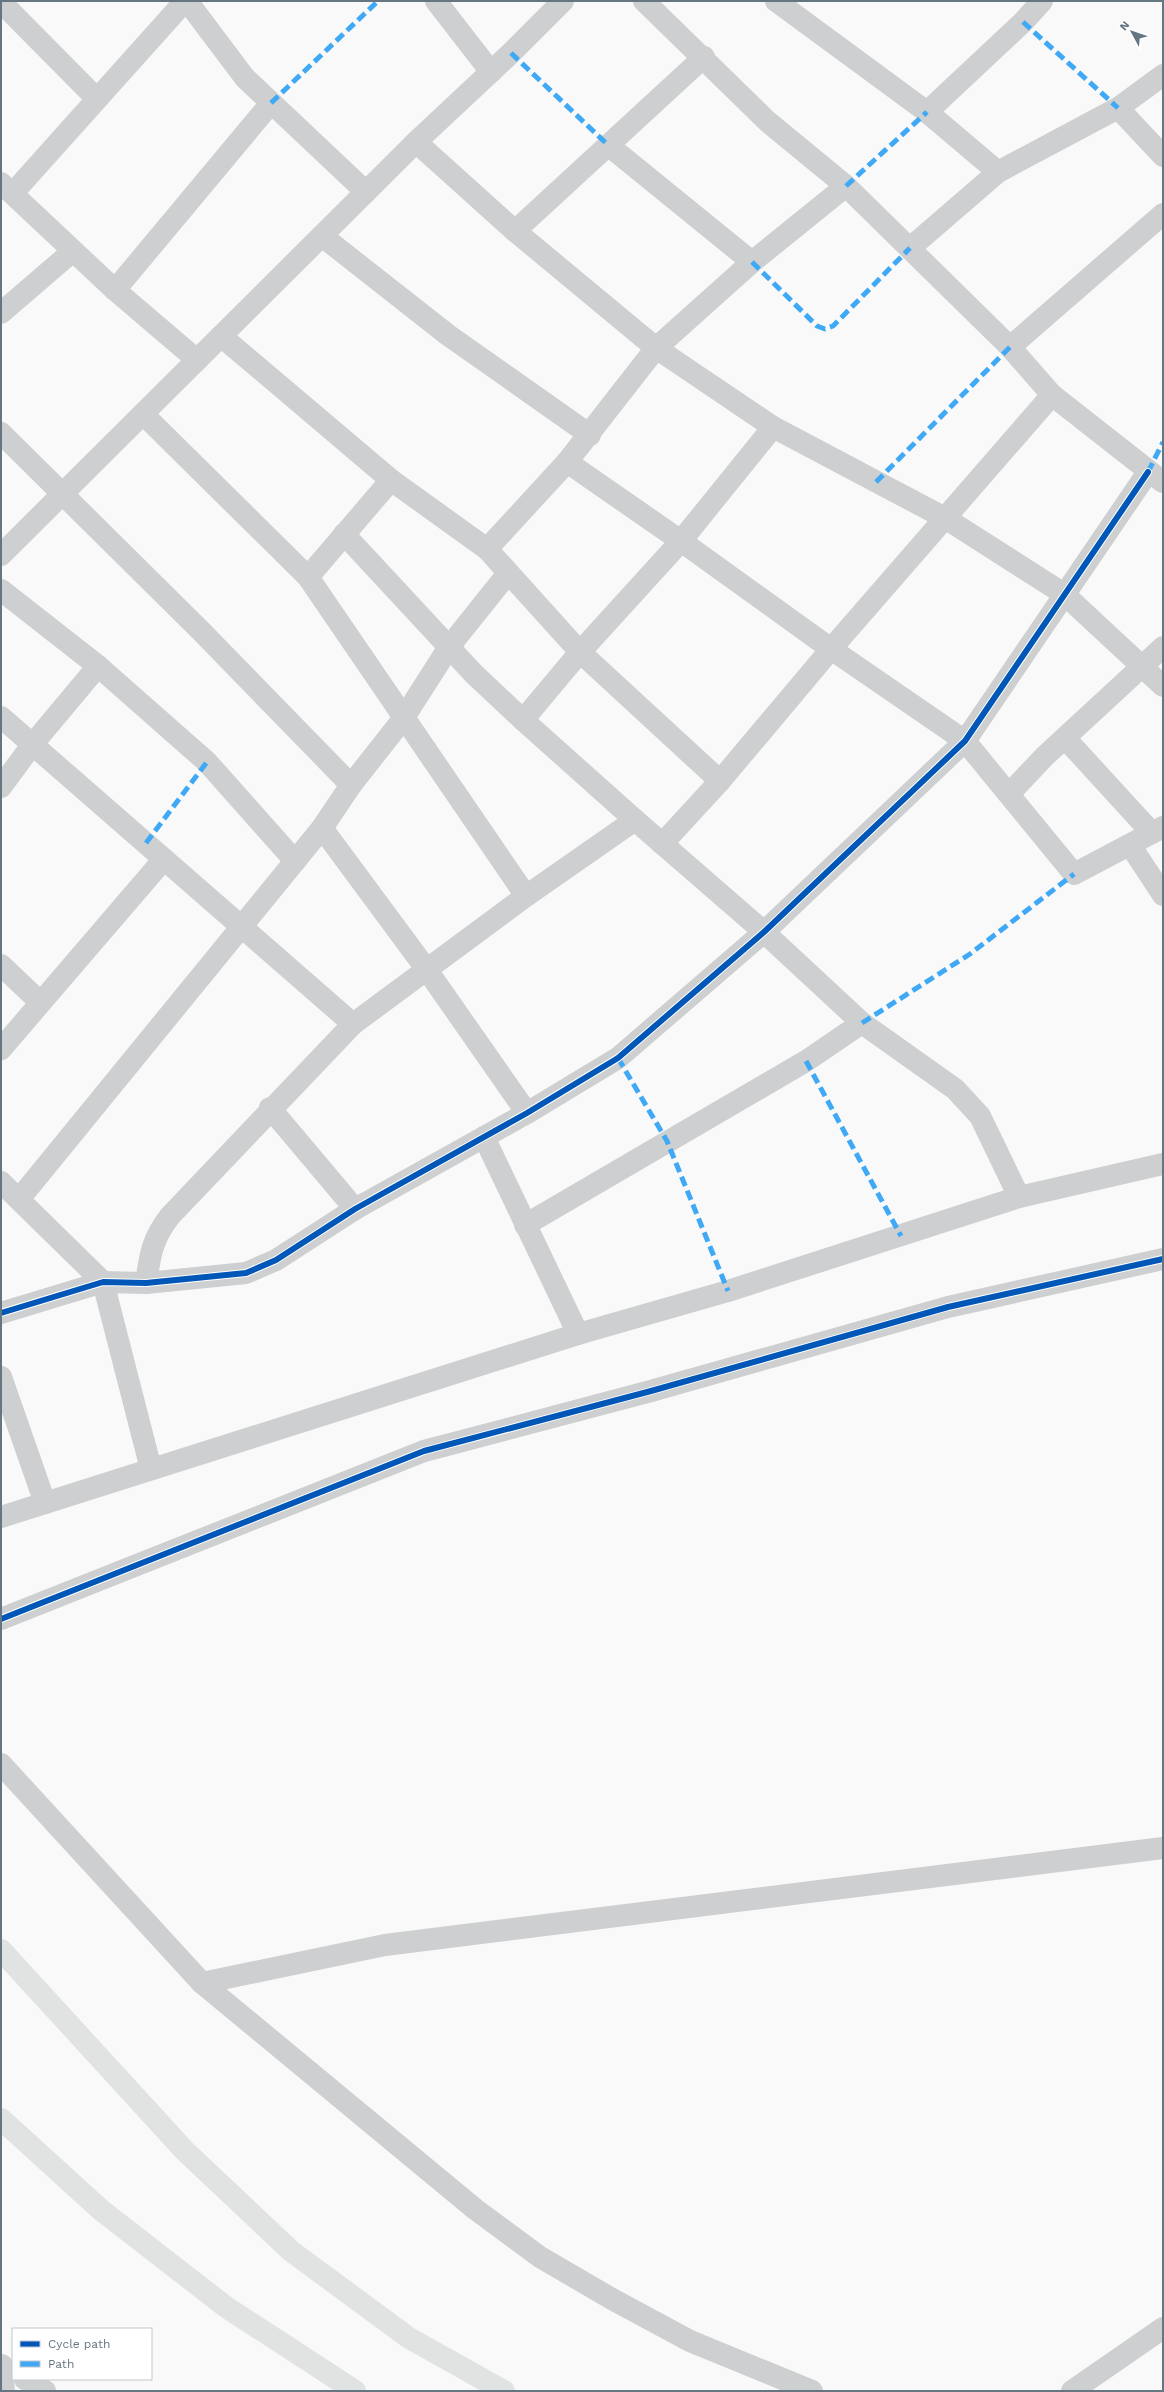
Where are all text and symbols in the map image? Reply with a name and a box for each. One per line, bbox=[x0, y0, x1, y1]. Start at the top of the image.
north arrow bbox=[1112, 12, 1152, 52]
text: N bbox=[1117, 19, 1132, 33]
legend bbox=[12, 2328, 152, 2380]
text: Cycle path bbox=[48, 2337, 110, 2351]
text: Path bbox=[48, 2357, 74, 2371]

